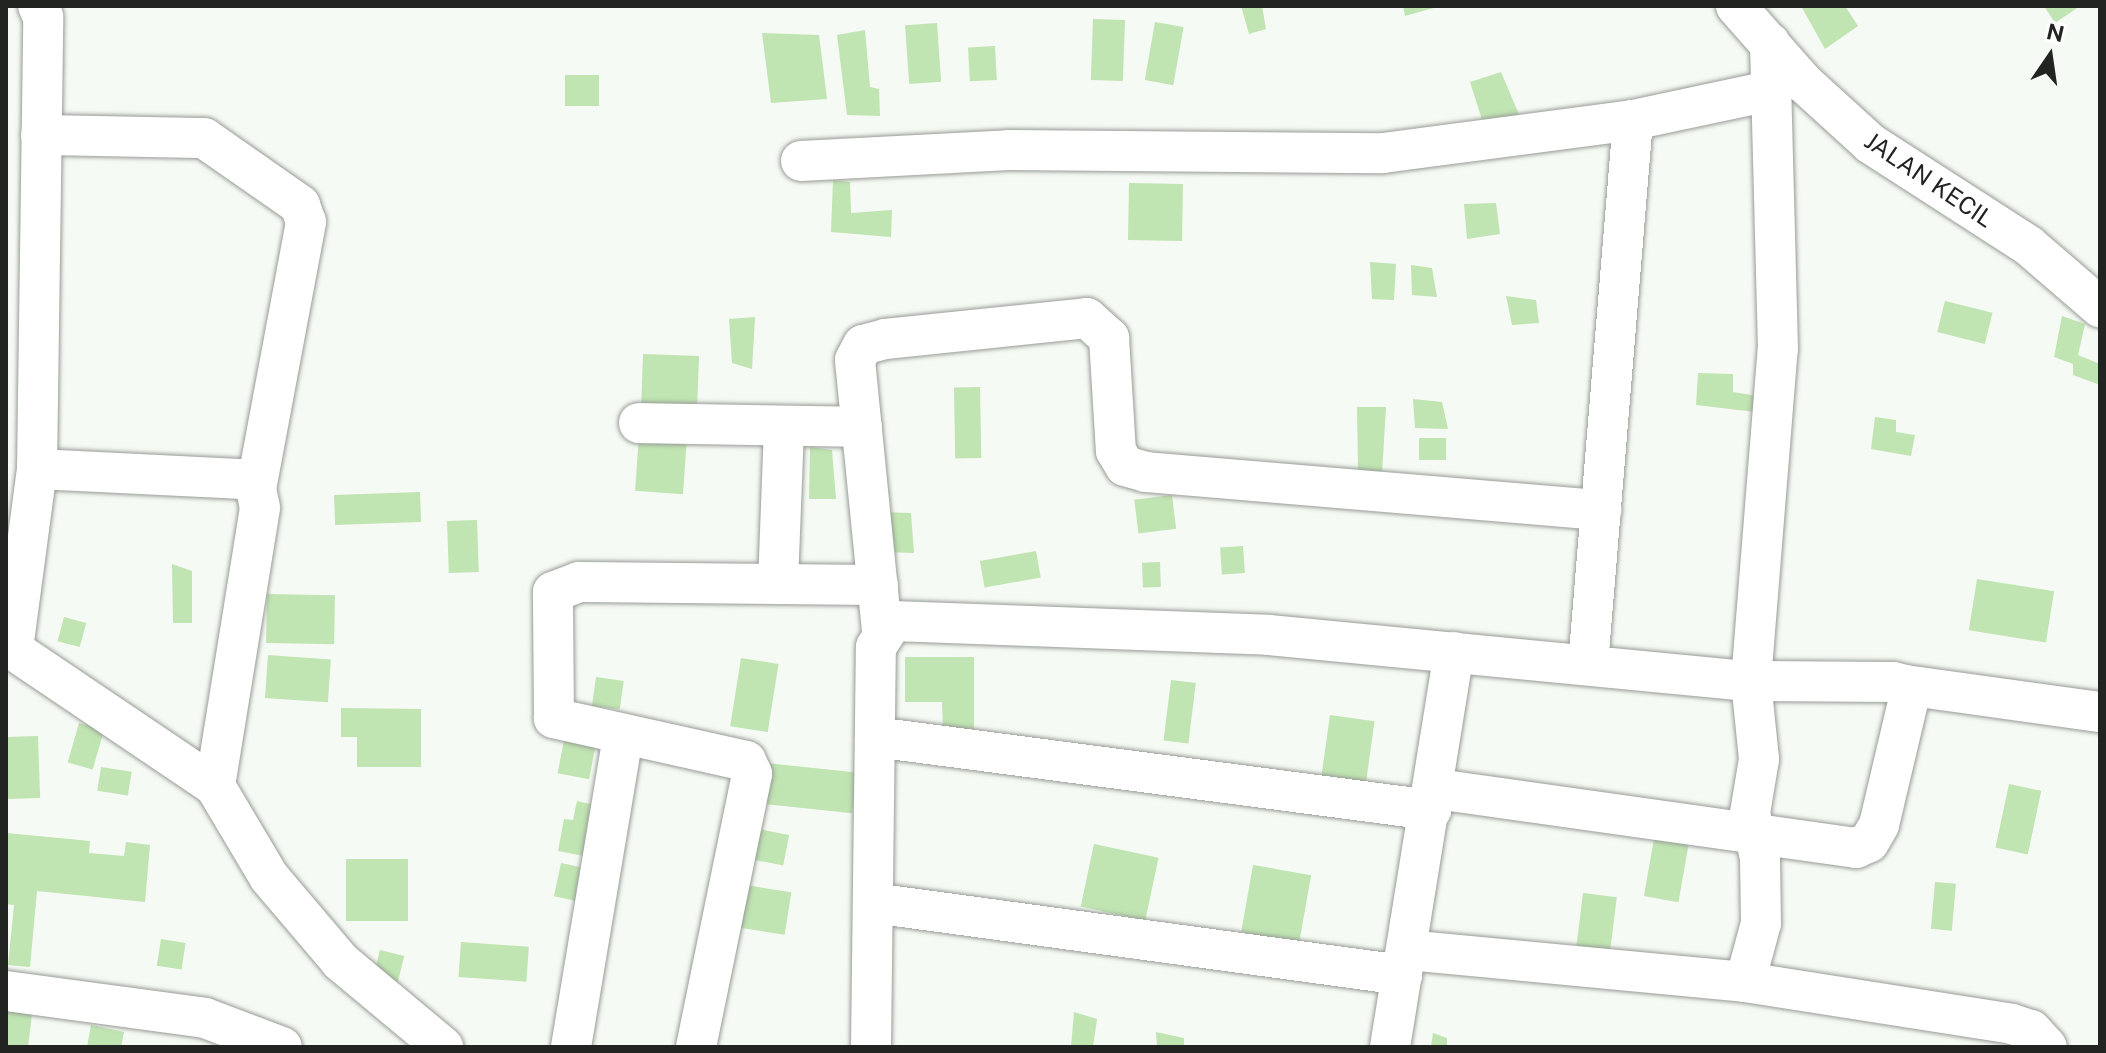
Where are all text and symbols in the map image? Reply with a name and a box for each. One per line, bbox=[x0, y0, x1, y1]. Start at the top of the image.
north arrow bbox=[2010, 16, 2090, 96]
text: N bbox=[2044, 18, 2067, 47]
street label: JALAN KECIL bbox=[1859, 126, 1999, 234]

